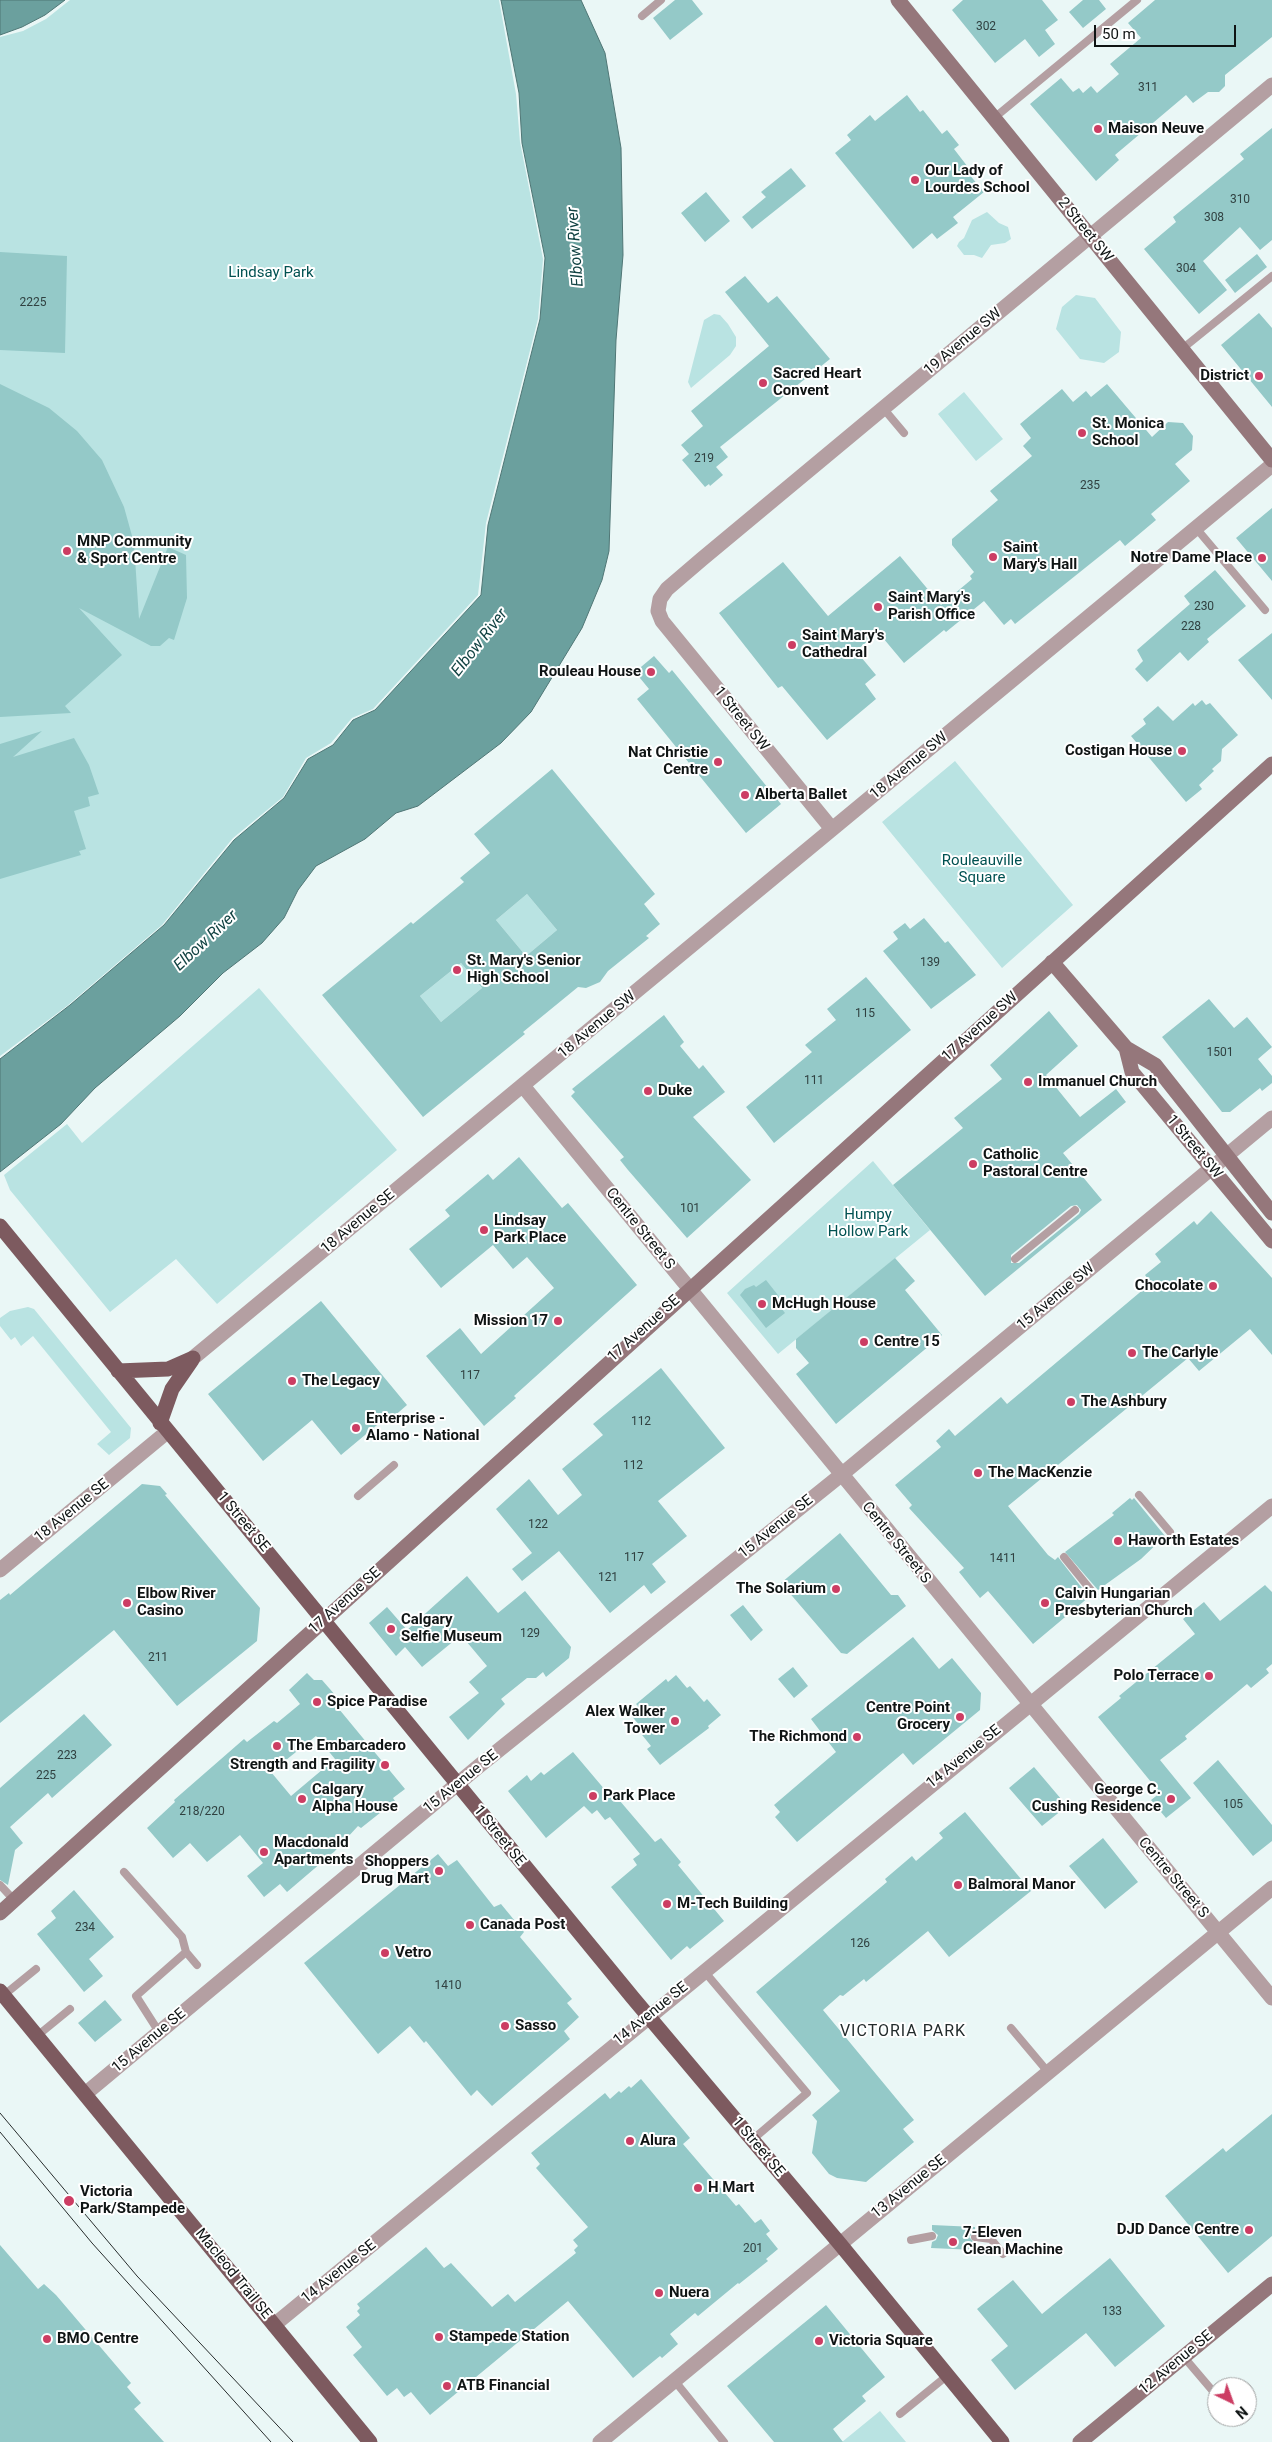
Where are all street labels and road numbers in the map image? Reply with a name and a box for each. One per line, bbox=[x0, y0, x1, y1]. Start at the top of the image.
street label: 2 Street SW bbox=[1054, 194, 1116, 266]
street label: 19 Avenue SW bbox=[921, 304, 1005, 380]
street label: 1 Street SW bbox=[710, 683, 772, 755]
street label: 18 Avenue SW bbox=[867, 728, 951, 804]
street label: 18 Avenue SW bbox=[555, 987, 639, 1063]
street label: 17 Avenue SW bbox=[938, 988, 1022, 1066]
street label: 1 Street SW bbox=[1162, 1111, 1226, 1183]
street label: Centre Street S bbox=[602, 1185, 678, 1273]
street label: 18 Avenue SE bbox=[317, 1186, 399, 1258]
street label: 15 Avenue SW bbox=[1014, 1259, 1098, 1335]
street label: 17 Avenue SE bbox=[604, 1292, 684, 1366]
street label: 18 Avenue SE bbox=[31, 1475, 113, 1547]
street label: 1 Street SE bbox=[213, 1488, 273, 1556]
street label: 15 Avenue SE bbox=[735, 1491, 817, 1563]
street label: Centre Street S bbox=[858, 1499, 934, 1587]
street label: 17 Avenue SE bbox=[305, 1564, 385, 1638]
street label: 14 Avenue SE bbox=[923, 1721, 1005, 1793]
street label: 15 Avenue SE bbox=[420, 1746, 502, 1818]
street label: 1 Street SE bbox=[469, 1802, 529, 1870]
street label: Centre Street S bbox=[1134, 1834, 1212, 1922]
street label: 14 Avenue SE bbox=[610, 1978, 692, 2050]
street label: 15 Avenue SE bbox=[108, 2005, 190, 2077]
street label: 1 Street SE bbox=[728, 2113, 788, 2181]
street label: 13 Avenue SE bbox=[868, 2151, 950, 2223]
street label: Macleod Trail SE bbox=[191, 2225, 275, 2323]
street label: 14 Avenue SE bbox=[298, 2236, 380, 2308]
street label: 12 Avenue SE bbox=[1135, 2327, 1217, 2399]

